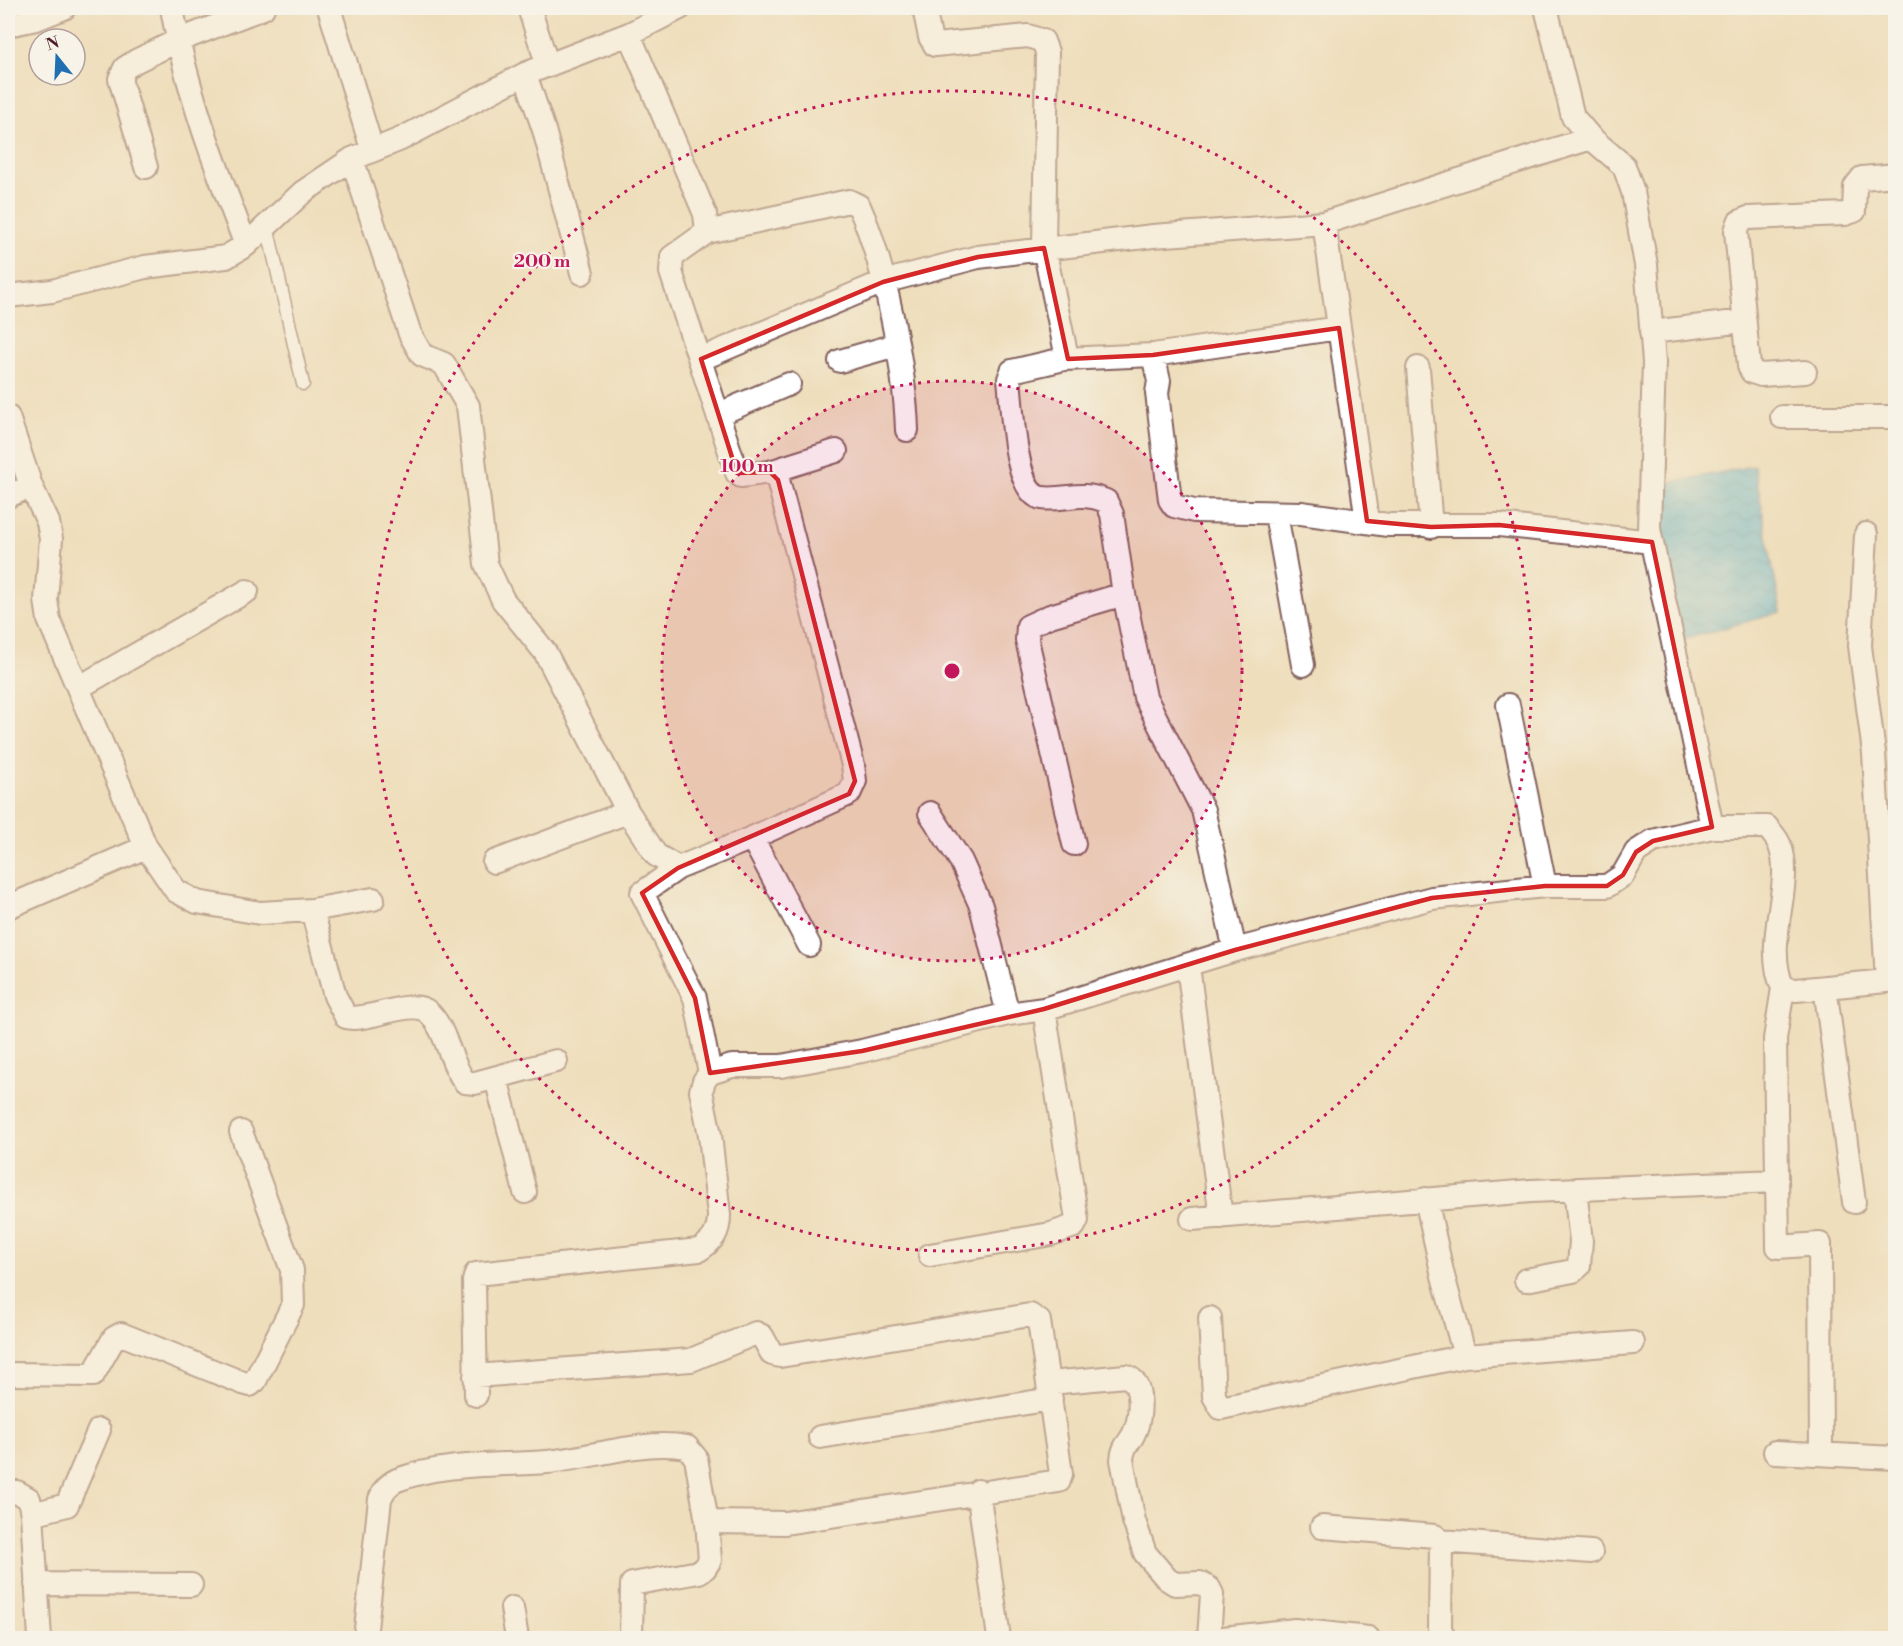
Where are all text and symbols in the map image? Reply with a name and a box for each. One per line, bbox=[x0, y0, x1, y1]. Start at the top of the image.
north arrow bbox=[27, 27, 87, 87]
text: N bbox=[44, 32, 62, 55]
text: 200 m bbox=[514, 250, 571, 273]
text: 100 m bbox=[720, 455, 774, 478]
centre of rings bbox=[942, 661, 962, 681]

